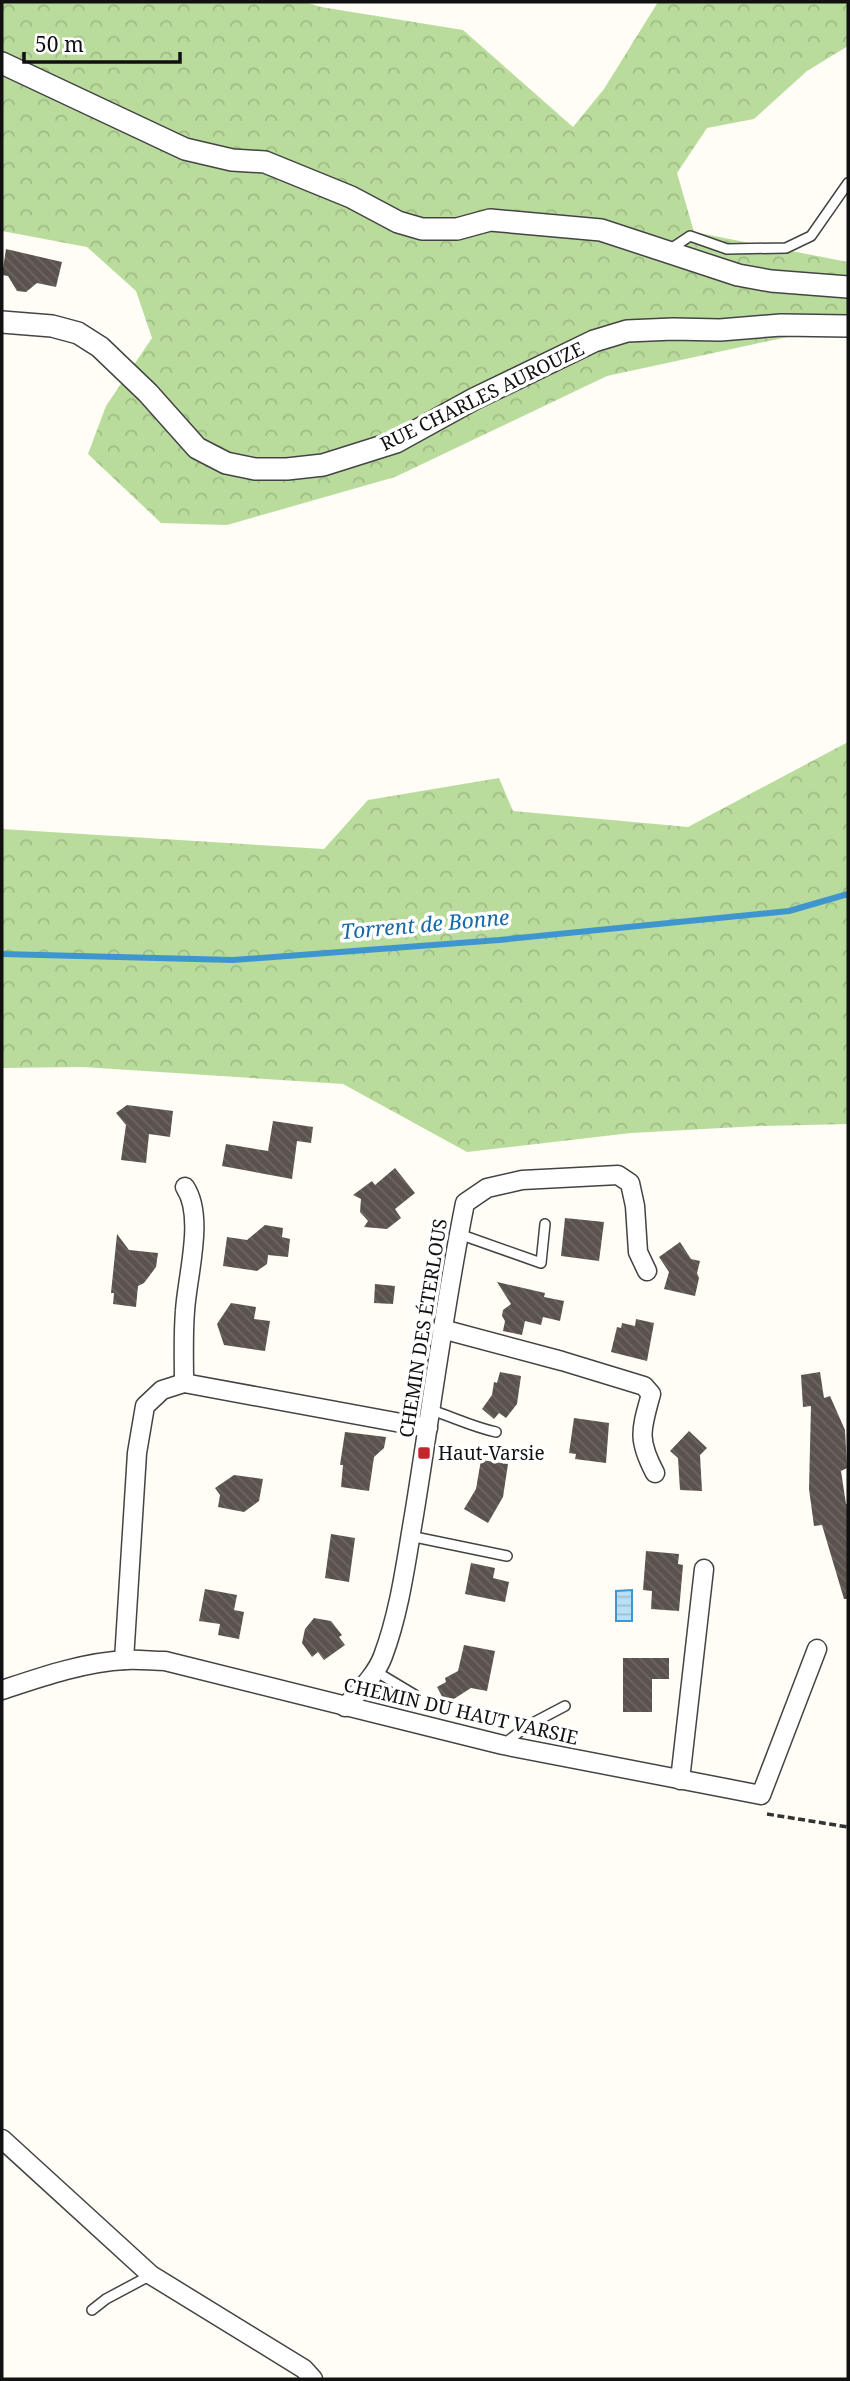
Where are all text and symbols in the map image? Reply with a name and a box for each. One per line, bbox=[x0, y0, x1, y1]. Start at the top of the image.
scale bar bbox=[24, 21, 180, 65]
text: 50 m bbox=[35, 30, 84, 58]
street label: RUE CHARLES AUROUZE bbox=[376, 335, 588, 457]
water label: Torrent de Bonne bbox=[340, 903, 510, 945]
street label: CHEMIN DES ÉTERLOUS bbox=[393, 1217, 453, 1439]
place label: Haut-Varsie bbox=[438, 1440, 545, 1466]
marker: Haut-Varsie bbox=[416, 1445, 432, 1461]
street label: CHEMIN DU HAUT VARSIE bbox=[341, 1671, 581, 1751]

